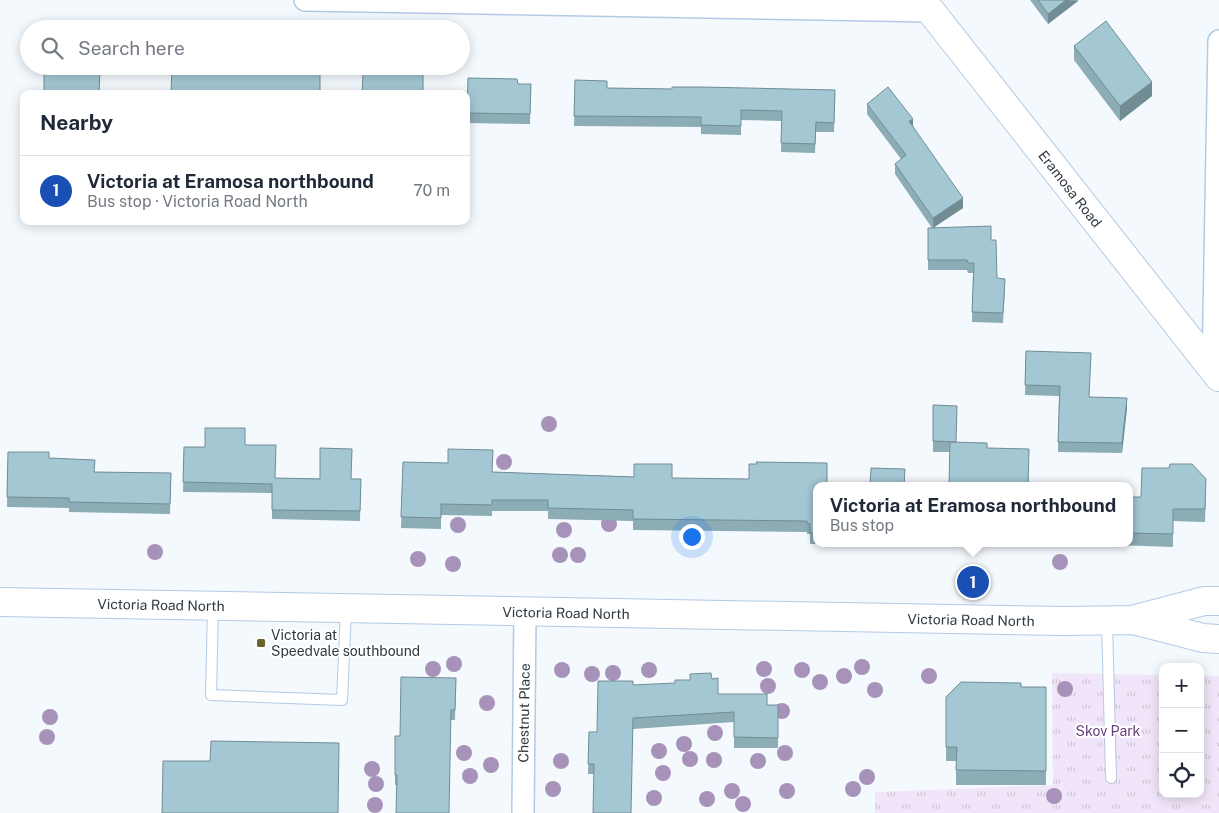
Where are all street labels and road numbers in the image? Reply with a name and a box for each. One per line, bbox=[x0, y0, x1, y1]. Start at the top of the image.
street label: Eramosa Road bbox=[1035, 147, 1105, 231]
street label: Victoria Road North bbox=[97, 596, 225, 614]
street label: Victoria Road North bbox=[502, 604, 630, 622]
street label: Victoria Road North bbox=[907, 611, 1035, 629]
street label: Chestnut Place bbox=[515, 663, 533, 763]

